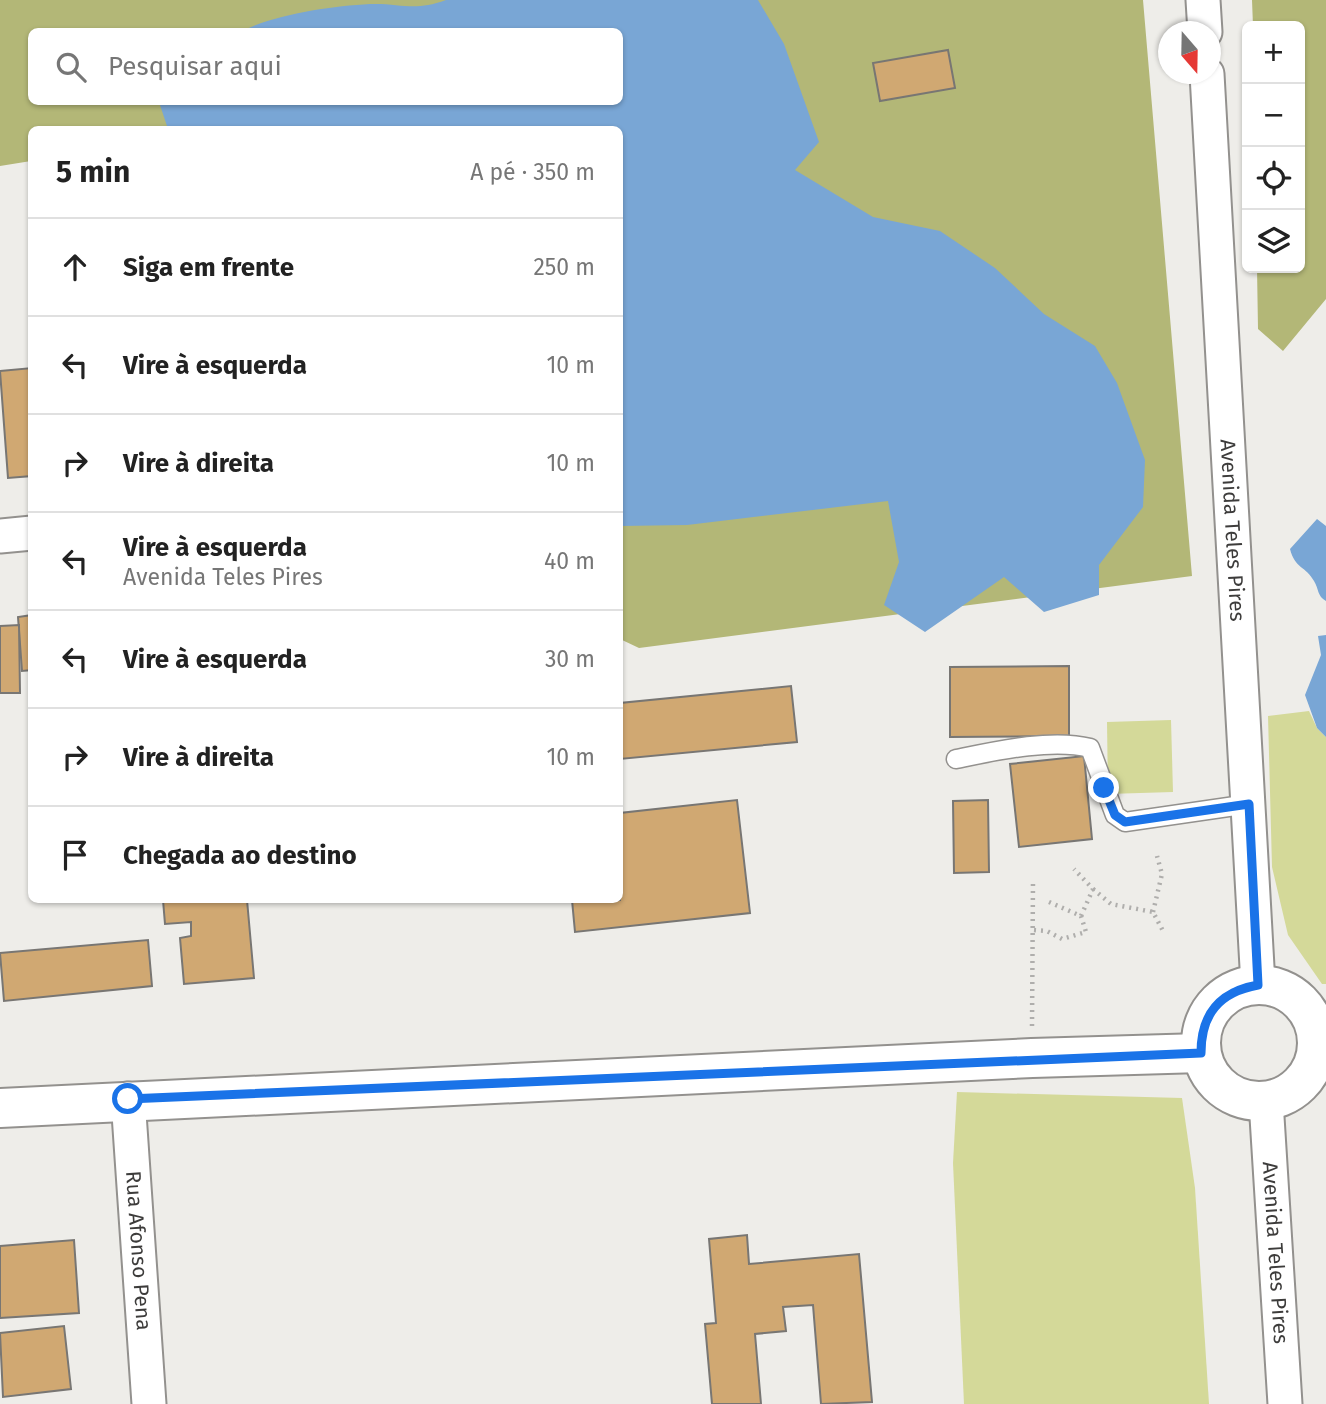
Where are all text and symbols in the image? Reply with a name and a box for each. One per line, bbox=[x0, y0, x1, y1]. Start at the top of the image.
north arrow bbox=[1158, 21, 1221, 84]
map controls bbox=[1242, 21, 1305, 273]
button: + bbox=[1242, 21, 1305, 84]
search box bbox=[28, 28, 623, 105]
icon: search bbox=[52, 48, 90, 86]
text: Pesquisar aqui bbox=[108, 51, 282, 82]
button: − bbox=[1242, 84, 1305, 147]
button: locate bbox=[1242, 147, 1305, 210]
text: 5 min bbox=[56, 154, 130, 190]
text: A pé · 350 m bbox=[470, 158, 595, 186]
button: layers bbox=[1242, 210, 1305, 273]
icon: ahead bbox=[56, 248, 94, 286]
text: Siga em frente bbox=[123, 252, 294, 283]
text: 250 m bbox=[533, 253, 595, 281]
icon: left bbox=[56, 346, 94, 384]
text: Vire à esquerda bbox=[123, 350, 307, 381]
text: 10 m bbox=[546, 351, 595, 379]
street label: Avenida Teles Pires bbox=[1214, 438, 1251, 622]
icon: right bbox=[56, 444, 94, 482]
text: Vire à direita bbox=[123, 448, 274, 479]
text: 10 m bbox=[546, 449, 595, 477]
text: Vire à esquerda bbox=[123, 532, 307, 563]
icon: left bbox=[56, 542, 94, 580]
text: 40 m bbox=[544, 547, 595, 575]
text: Avenida Teles Pires bbox=[123, 563, 323, 591]
icon: left bbox=[56, 640, 94, 678]
text: Vire à esquerda bbox=[123, 644, 307, 675]
text: 30 m bbox=[545, 645, 595, 673]
icon: right bbox=[56, 738, 94, 776]
text: Vire à direita bbox=[123, 742, 274, 773]
text: 10 m bbox=[546, 743, 595, 771]
route end bbox=[1088, 772, 1119, 803]
icon: arrive bbox=[56, 836, 94, 874]
text: Chegada ao destino bbox=[123, 840, 357, 871]
route start bbox=[112, 1083, 143, 1114]
street label: Avenida Teles Pires bbox=[1257, 1161, 1294, 1345]
street label: Rua Afonso Pena bbox=[120, 1170, 157, 1331]

